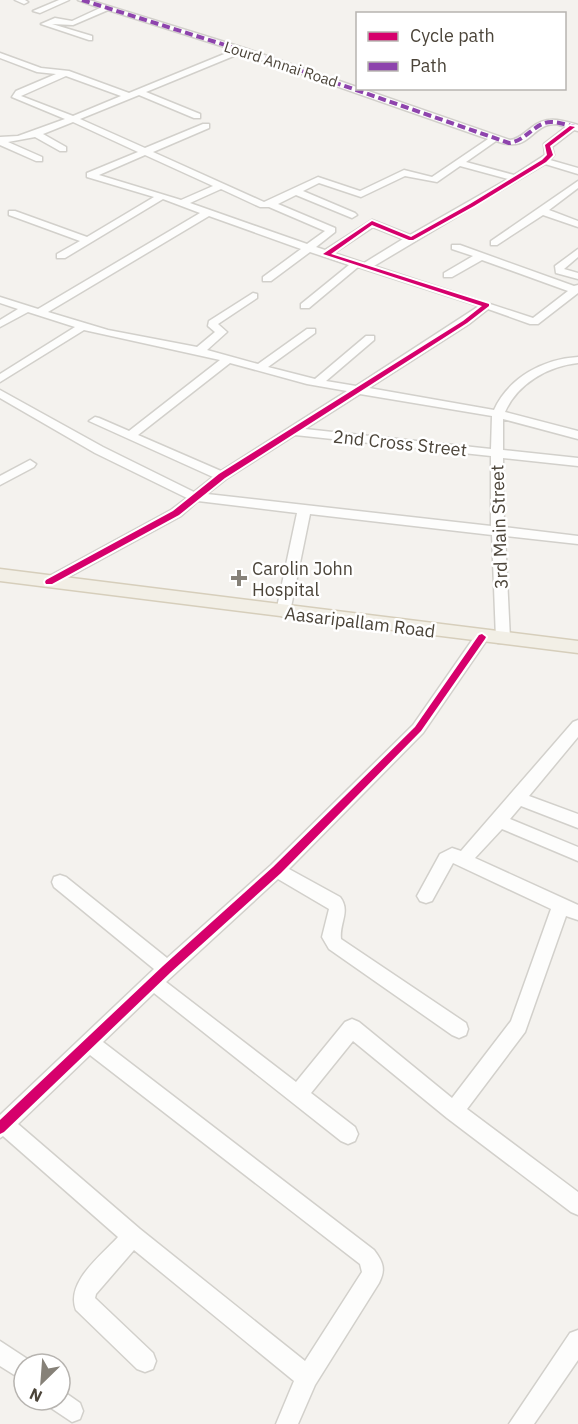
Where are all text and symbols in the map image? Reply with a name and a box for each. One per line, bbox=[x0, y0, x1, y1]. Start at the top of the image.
legend bbox=[356, 12, 566, 90]
text: Cycle path bbox=[410, 24, 495, 47]
street label: Lourd Annai Road bbox=[222, 37, 340, 91]
text: Path bbox=[410, 54, 447, 77]
street label: 2nd Cross Street bbox=[332, 425, 468, 461]
street label: 3rd Main Street bbox=[485, 464, 513, 590]
place label: Carolin John Hospital bbox=[252, 557, 353, 601]
marker: Carolin John Hospital bbox=[230, 569, 248, 587]
street label: Aasaripallam Road bbox=[283, 601, 437, 643]
north arrow bbox=[12, 1352, 72, 1412]
text: N bbox=[26, 1384, 45, 1407]

